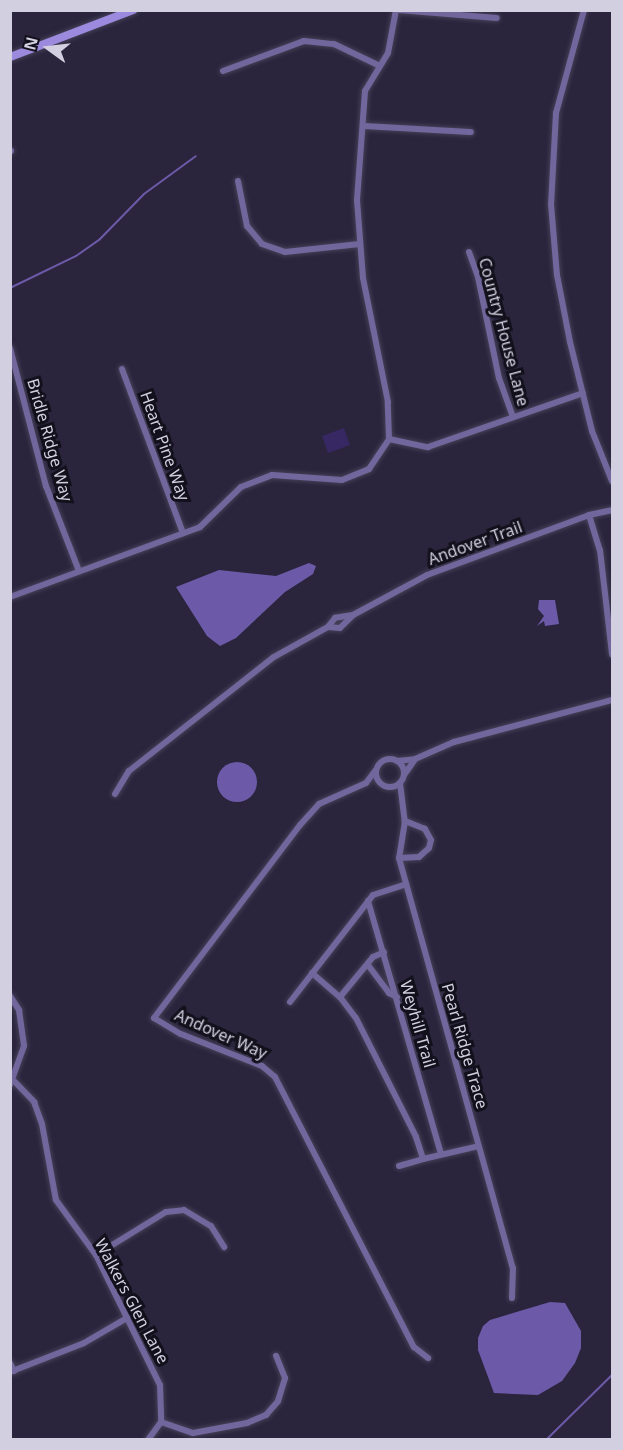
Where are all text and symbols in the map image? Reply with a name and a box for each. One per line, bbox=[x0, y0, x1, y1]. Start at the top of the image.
north arrow bbox=[18, 18, 78, 78]
text: N bbox=[18, 34, 43, 52]
street label: Country House Lane bbox=[475, 256, 533, 408]
street label: Bridle Ridge Way bbox=[23, 376, 77, 504]
street label: Heart Pine Way bbox=[136, 389, 194, 503]
street label: Andover Trail bbox=[425, 517, 525, 569]
street label: Weyhill Trail bbox=[396, 978, 440, 1070]
street label: Pearl Ridge Trace bbox=[438, 981, 492, 1111]
street label: Andover Way bbox=[172, 1005, 270, 1063]
street label: Walkers Glen Lane bbox=[91, 1235, 173, 1367]

